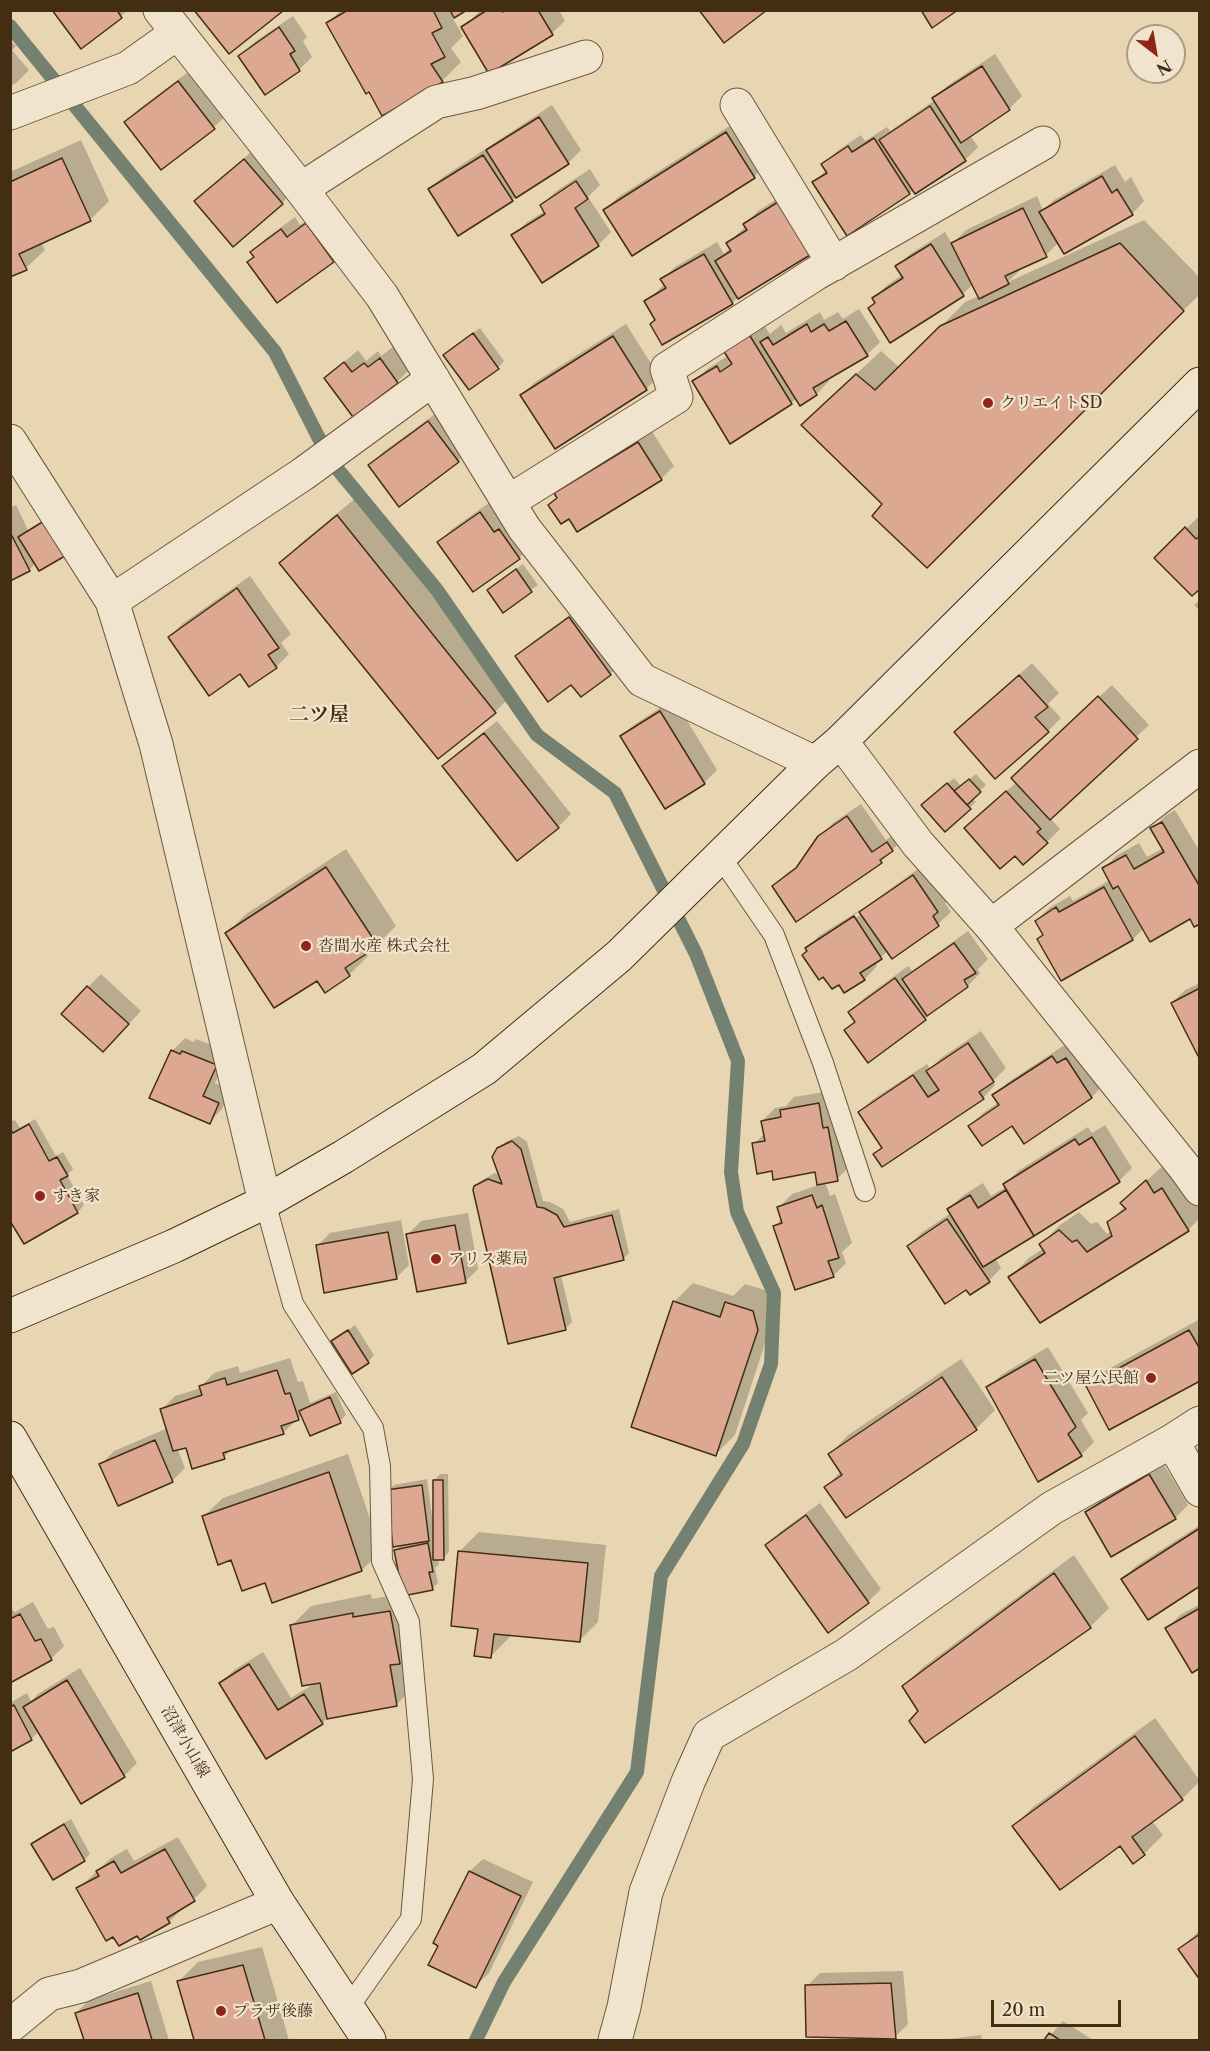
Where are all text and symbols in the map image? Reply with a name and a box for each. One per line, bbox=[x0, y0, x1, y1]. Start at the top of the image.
north arrow bbox=[1126, 24, 1186, 84]
text: N bbox=[1153, 56, 1175, 80]
place label: クリエイトSD bbox=[1000, 393, 1103, 413]
marker: クリエイトSD bbox=[981, 396, 995, 410]
district label: 二ツ屋 bbox=[289, 703, 349, 727]
place label: 沓間水産 株式会社 bbox=[318, 936, 450, 956]
marker: 沓間水産 株式会社 bbox=[299, 939, 313, 953]
place label: すき家 bbox=[52, 1186, 100, 1206]
marker: すき家 bbox=[33, 1189, 47, 1203]
place label: アリス薬局 bbox=[448, 1249, 528, 1269]
marker: アリス薬局 bbox=[429, 1252, 443, 1266]
place label: 二ツ屋公民館 bbox=[1043, 1368, 1139, 1388]
marker: 二ツ屋公民館 bbox=[1144, 1371, 1158, 1385]
street label: 沼津小山線 bbox=[157, 1703, 213, 1781]
scale bar bbox=[994, 1988, 1124, 2026]
text: 20 m bbox=[1002, 1999, 1045, 2021]
place label: プラザ後藤 bbox=[233, 2001, 313, 2021]
marker: プラザ後藤 bbox=[214, 2004, 228, 2018]

